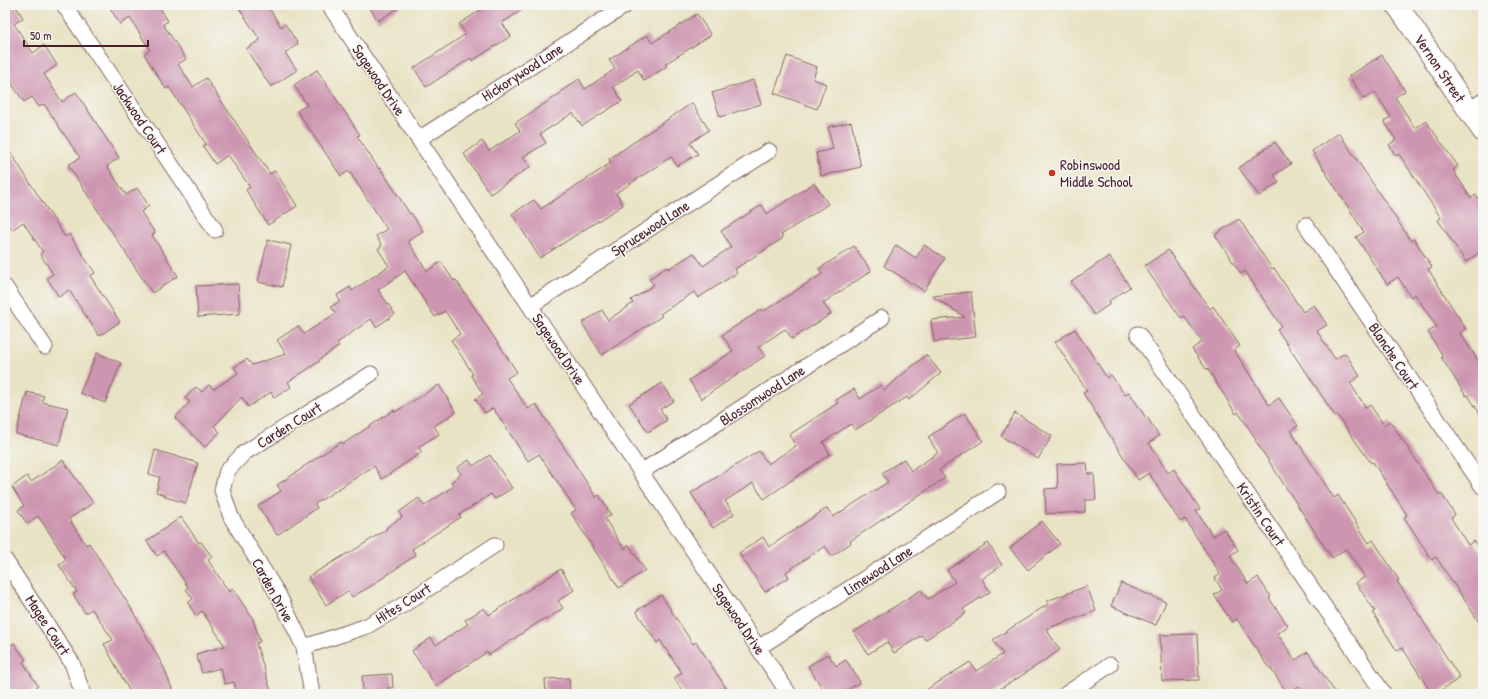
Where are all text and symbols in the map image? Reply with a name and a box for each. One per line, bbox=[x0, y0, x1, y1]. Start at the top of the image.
scale bar bbox=[24, 22, 148, 48]
text: 50 m bbox=[30, 27, 51, 44]
street label: Vernon Street bbox=[1409, 30, 1471, 107]
street label: Hickorywood Lane bbox=[477, 38, 567, 106]
street label: Sagewood Drive bbox=[347, 40, 411, 120]
street label: Jackwood Court bbox=[108, 78, 172, 159]
place label: Robinswood Middle School bbox=[1060, 154, 1132, 192]
marker: Robinswood Middle School bbox=[1047, 168, 1057, 178]
street label: Sprucewood Lane bbox=[607, 195, 693, 261]
street label: Sagewood Drive bbox=[527, 309, 591, 389]
street label: Blanche Court bbox=[1364, 318, 1425, 394]
street label: Blossomwood Lane bbox=[715, 359, 809, 430]
street label: Carden Court bbox=[252, 396, 326, 453]
street label: Kristin Court bbox=[1232, 478, 1290, 551]
street label: Limewood Lane bbox=[840, 540, 916, 600]
street label: Carden Drive bbox=[247, 554, 299, 626]
street label: Hites Court bbox=[371, 577, 436, 628]
street label: Sagewood Drive bbox=[707, 579, 771, 659]
street label: Magee Court bbox=[21, 591, 76, 660]

